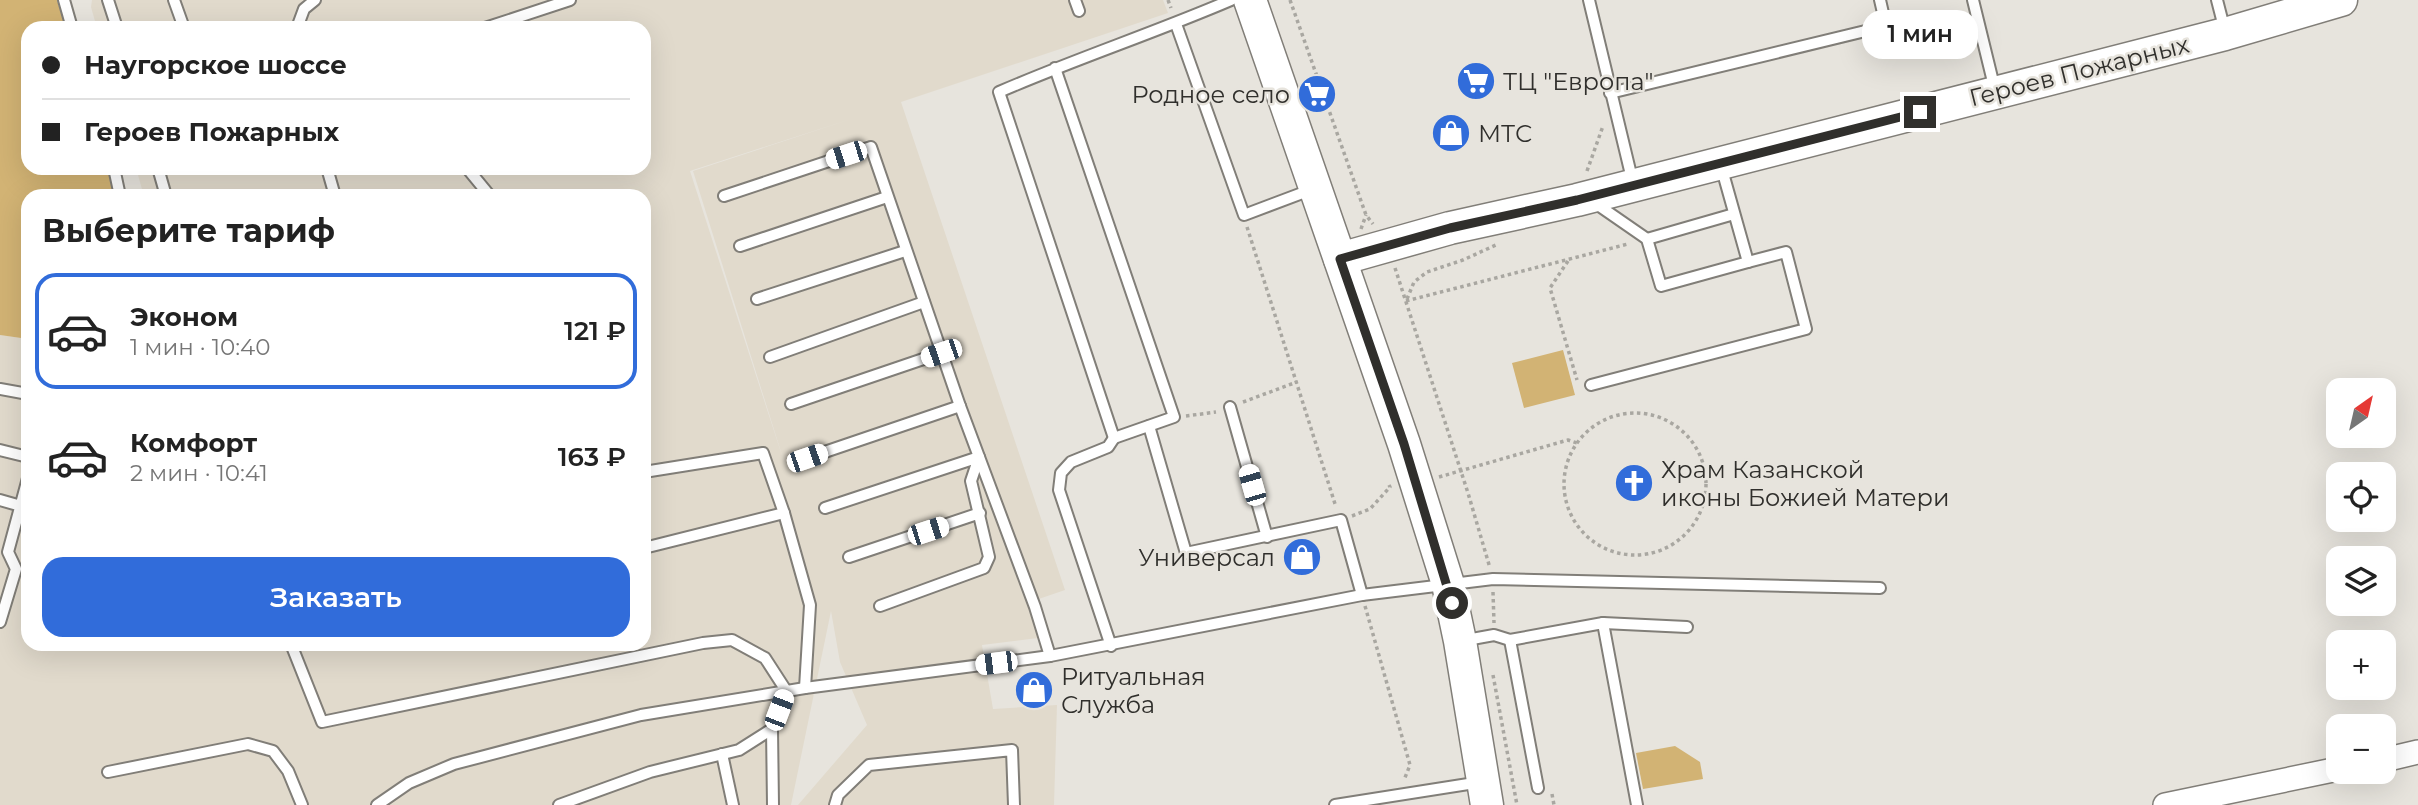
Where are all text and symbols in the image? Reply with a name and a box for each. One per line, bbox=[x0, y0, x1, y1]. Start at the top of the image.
callout: 1 мин bbox=[1862, 10, 1978, 60]
text: 1 мин bbox=[1887, 20, 1953, 48]
street label: Героев Пожарных bbox=[1966, 30, 2192, 112]
text: Наугорское шоссе bbox=[84, 49, 347, 81]
supermarket icon: ТЦ "Европа" bbox=[1455, 60, 1497, 102]
place label: ТЦ "Европа" bbox=[1503, 67, 1653, 96]
supermarket icon: Родное село bbox=[1296, 73, 1338, 115]
place label: Родное село bbox=[1132, 80, 1290, 109]
route end bbox=[1904, 96, 1936, 128]
shop icon: МТС bbox=[1430, 112, 1472, 154]
text: Героев Пожарных bbox=[84, 116, 339, 148]
place label: МТС bbox=[1478, 119, 1532, 148]
car bbox=[823, 139, 870, 171]
text: Выберите тариф bbox=[42, 211, 335, 250]
icon: car bbox=[46, 300, 109, 363]
text: Эконом bbox=[130, 301, 238, 333]
text: 121 ₽ bbox=[564, 315, 626, 347]
text: 1 мин · 10:40 bbox=[130, 333, 271, 361]
car bbox=[918, 336, 965, 370]
north arrow bbox=[2326, 378, 2396, 448]
map controls bbox=[2326, 378, 2396, 784]
icon: car bbox=[46, 426, 109, 489]
text: Комфорт bbox=[130, 427, 257, 459]
text: 163 ₽ bbox=[558, 441, 626, 473]
car bbox=[784, 441, 831, 475]
place label: Храм Казанской иконы Божией Матери bbox=[1661, 455, 1950, 512]
text: 2 мин · 10:41 bbox=[130, 459, 268, 487]
car bbox=[1237, 462, 1268, 508]
church icon: Храм Казанской иконы Божией Матери bbox=[1613, 462, 1655, 504]
button: locate bbox=[2326, 462, 2396, 532]
car bbox=[905, 515, 952, 547]
shop icon: Универсал bbox=[1281, 536, 1323, 578]
place label: Универсал bbox=[1138, 543, 1275, 572]
button: layers bbox=[2326, 546, 2396, 616]
button: Заказать bbox=[42, 557, 630, 637]
route start bbox=[1436, 587, 1468, 619]
button: + bbox=[2326, 630, 2396, 700]
car bbox=[974, 650, 1019, 676]
place label: Ритуальная Служба bbox=[1061, 662, 1206, 719]
shop icon: Ритуальная Служба bbox=[1013, 669, 1055, 711]
car bbox=[762, 687, 797, 733]
button: − bbox=[2326, 714, 2396, 784]

